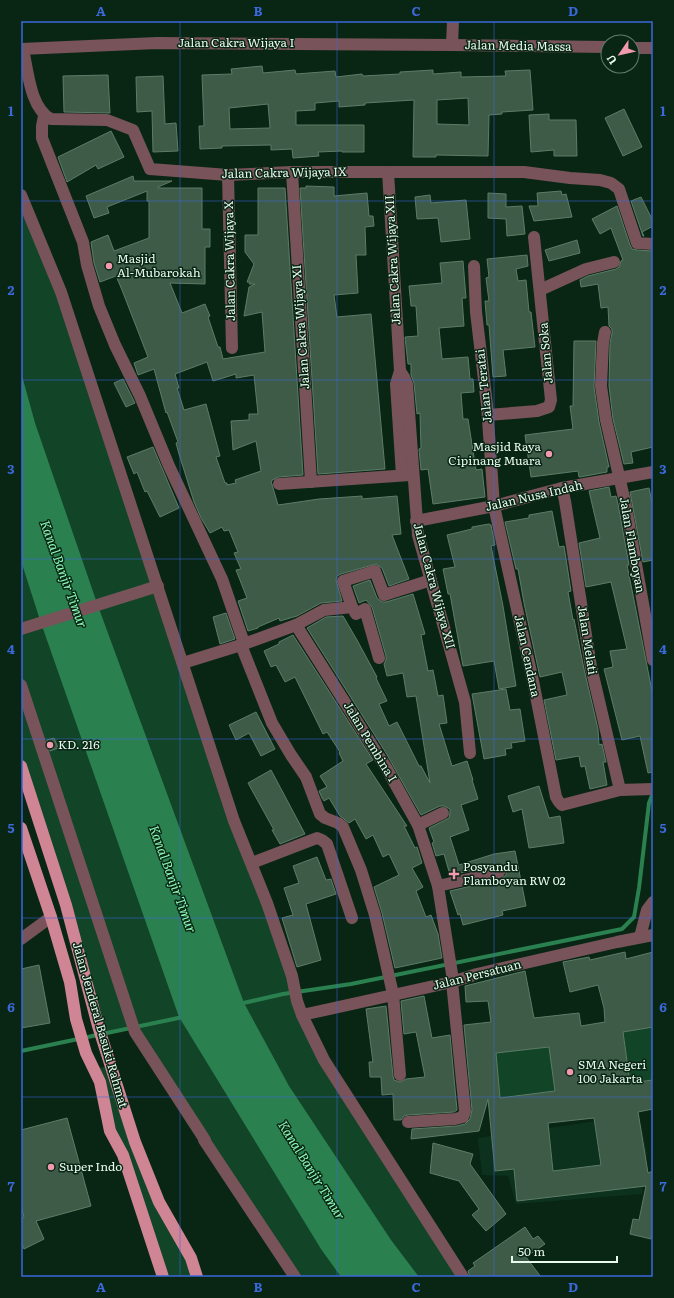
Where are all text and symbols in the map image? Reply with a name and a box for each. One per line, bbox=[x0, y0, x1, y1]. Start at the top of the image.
text: A bbox=[96, 1, 106, 20]
text: B bbox=[254, 1, 263, 20]
text: C bbox=[411, 1, 421, 20]
text: D bbox=[568, 1, 578, 20]
street label: Jalan Cakra Wijaya I bbox=[178, 33, 294, 51]
north arrow bbox=[600, 34, 640, 74]
street label: Jalan Media Massa bbox=[464, 35, 572, 55]
text: U bbox=[602, 52, 620, 68]
text: 1 bbox=[8, 101, 14, 120]
text: 1 bbox=[660, 101, 666, 120]
street label: Jalan Cakra Wijaya IX bbox=[221, 162, 347, 182]
street label: Jalan Cakra Wijaya XII bbox=[380, 195, 404, 325]
street label: Jalan Cakra Wijaya X bbox=[219, 200, 239, 321]
place label: Masjid Al-Mubarokah bbox=[117, 249, 201, 281]
marker: Masjid Al-Mubarokah bbox=[104, 261, 114, 271]
street label: Jalan Cakra Wijaya XI bbox=[287, 264, 313, 390]
text: 2 bbox=[8, 280, 15, 299]
text: 2 bbox=[660, 280, 667, 299]
street label: Jalan Soka bbox=[533, 321, 557, 384]
street label: Jalan Teratai bbox=[470, 348, 496, 424]
place label: Masjid Raya Cipinang Muara bbox=[448, 437, 542, 469]
marker: Masjid Raya Cipinang Muara bbox=[544, 449, 554, 459]
text: 3 bbox=[7, 459, 15, 478]
text: 3 bbox=[659, 459, 667, 478]
street label: Jalan Nusa Indah bbox=[483, 475, 584, 515]
street label: Jalan Flamboyan bbox=[616, 495, 650, 594]
water label: Kanal Banjir Timur bbox=[36, 517, 93, 630]
street label: Jalan Cakra Wijaya XII bbox=[409, 521, 461, 651]
street label: Jalan Melati bbox=[574, 604, 602, 676]
street label: Jalan Cendana bbox=[510, 613, 546, 699]
text: 4 bbox=[7, 639, 15, 658]
text: 4 bbox=[659, 639, 667, 658]
street label: Jalan Pembina I bbox=[340, 698, 402, 785]
place label: KD. 216 bbox=[58, 735, 100, 753]
marker: KD. 216 bbox=[45, 740, 55, 750]
text: 5 bbox=[7, 818, 15, 837]
text: 5 bbox=[659, 818, 667, 837]
water label: Kanal Banjir Timur bbox=[145, 822, 202, 935]
place label: Posyandu Flamboyan RW 02 bbox=[463, 857, 566, 889]
marker: Posyandu Flamboyan RW 02 bbox=[448, 868, 460, 880]
street label: Jalan Jenderal Basuki Rahmat bbox=[69, 940, 133, 1110]
street label: Jalan Persatuan bbox=[431, 954, 523, 994]
text: 6 bbox=[7, 997, 15, 1016]
text: 6 bbox=[659, 997, 667, 1016]
place label: SMA Negeri 100 Jakarta bbox=[578, 1055, 646, 1087]
marker: SMA Negeri 100 Jakarta bbox=[565, 1067, 575, 1077]
water label: Kanal Banjir Timur bbox=[274, 1117, 351, 1223]
place label: Super Indo bbox=[59, 1157, 122, 1175]
marker: Super Indo bbox=[46, 1162, 56, 1172]
text: 7 bbox=[7, 1176, 15, 1195]
text: 7 bbox=[659, 1176, 667, 1195]
scale bar bbox=[512, 1238, 617, 1264]
text: 50 m bbox=[518, 1242, 545, 1260]
text: A bbox=[96, 1277, 106, 1296]
text: B bbox=[254, 1277, 263, 1296]
text: C bbox=[411, 1277, 421, 1296]
text: D bbox=[568, 1277, 578, 1296]

